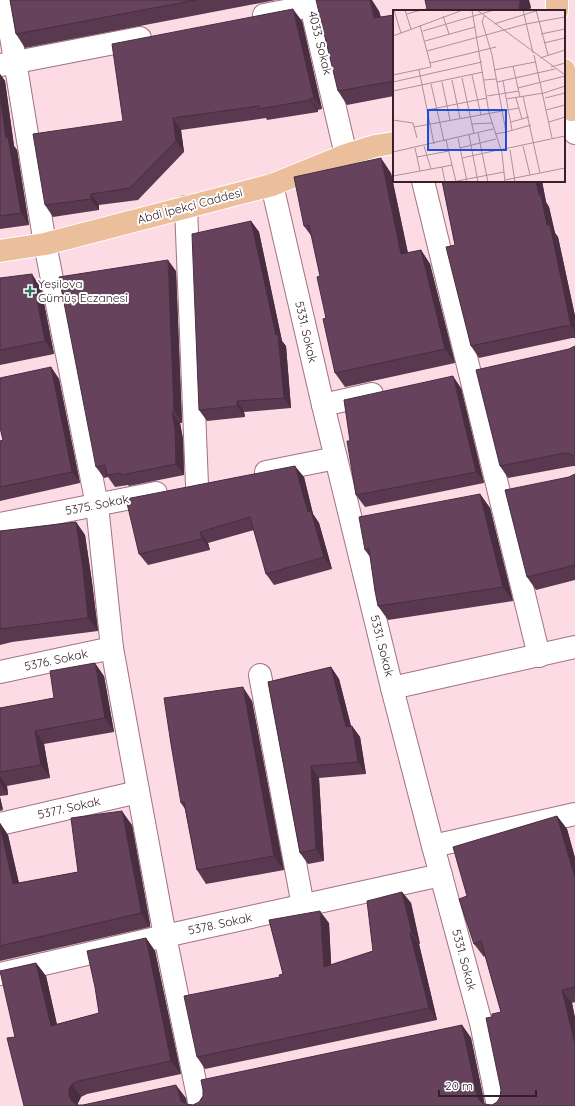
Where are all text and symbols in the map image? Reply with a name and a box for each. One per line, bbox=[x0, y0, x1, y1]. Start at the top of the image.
street label: 4033. Sokak bbox=[305, 9, 336, 76]
inset map bbox=[393, 10, 565, 182]
street label: Abdi İpekçi Caddesi bbox=[136, 184, 244, 227]
place label: Yeşilova Gümüş Eczanesi bbox=[38, 276, 128, 305]
marker: Yeşilova Gümüş Eczanesi bbox=[25, 286, 35, 296]
street label: 5331. Sokak bbox=[292, 299, 321, 364]
street label: 5375. Sokak bbox=[64, 491, 130, 518]
street label: 5331. Sokak bbox=[368, 613, 397, 678]
street label: 5376. Sokak bbox=[23, 645, 89, 674]
street label: 5377. Sokak bbox=[36, 793, 102, 822]
street label: 5378. Sokak bbox=[187, 909, 253, 938]
street label: 5331. Sokak bbox=[449, 927, 480, 992]
scale bar bbox=[439, 1072, 536, 1098]
text: 20 m bbox=[445, 1078, 473, 1093]

